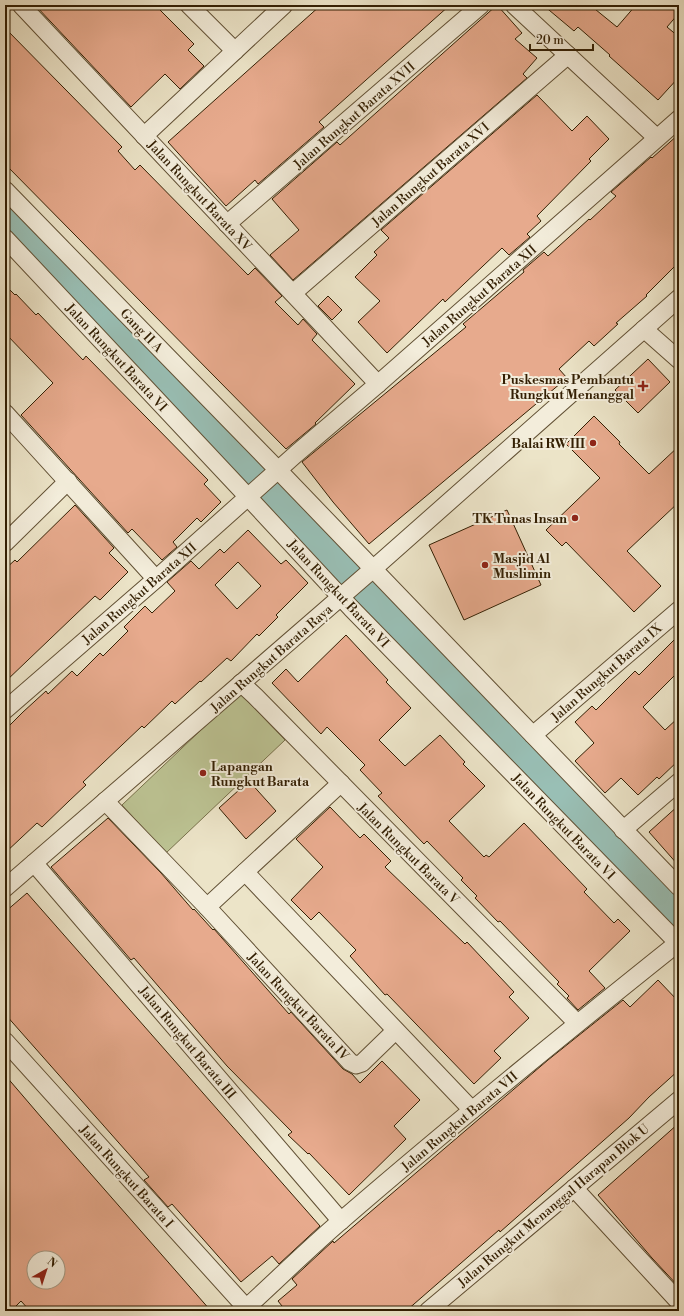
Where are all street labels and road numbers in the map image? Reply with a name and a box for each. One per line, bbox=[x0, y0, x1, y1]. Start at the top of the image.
street label: Jalan Rungkut Barata XVII bbox=[290, 59, 419, 173]
street label: Jalan Rungkut Barata XVI bbox=[368, 119, 493, 231]
street label: Jalan Rungkut Barata XV bbox=[143, 136, 255, 255]
street label: Jalan Rungkut Barata XII bbox=[418, 242, 540, 350]
street label: Jalan Rungkut Barata VI bbox=[61, 300, 171, 415]
street label: Gang II A bbox=[116, 305, 167, 357]
street label: Jalan Rungkut Barata VI bbox=[283, 536, 393, 651]
street label: Jalan Rungkut Barata XII bbox=[78, 540, 200, 648]
street label: Jalan Rungkut Barata Raya bbox=[207, 601, 336, 717]
street label: Jalan Rungkut Barata IX bbox=[547, 620, 666, 726]
street label: Jalan Rungkut Barata VI bbox=[508, 769, 618, 883]
street label: Jalan Rungkut Barata V bbox=[354, 799, 463, 908]
street label: Jalan Rungkut Barata IV bbox=[243, 949, 353, 1065]
street label: Jalan Rungkut Barata III bbox=[135, 982, 239, 1102]
street label: Jalan Rungkut Barata VII bbox=[398, 1068, 521, 1176]
street label: Jalan Rungkut Barata I bbox=[75, 1121, 177, 1231]
street label: Jalan Rungkut Menanggal Harapan Blok U bbox=[454, 1121, 653, 1291]

